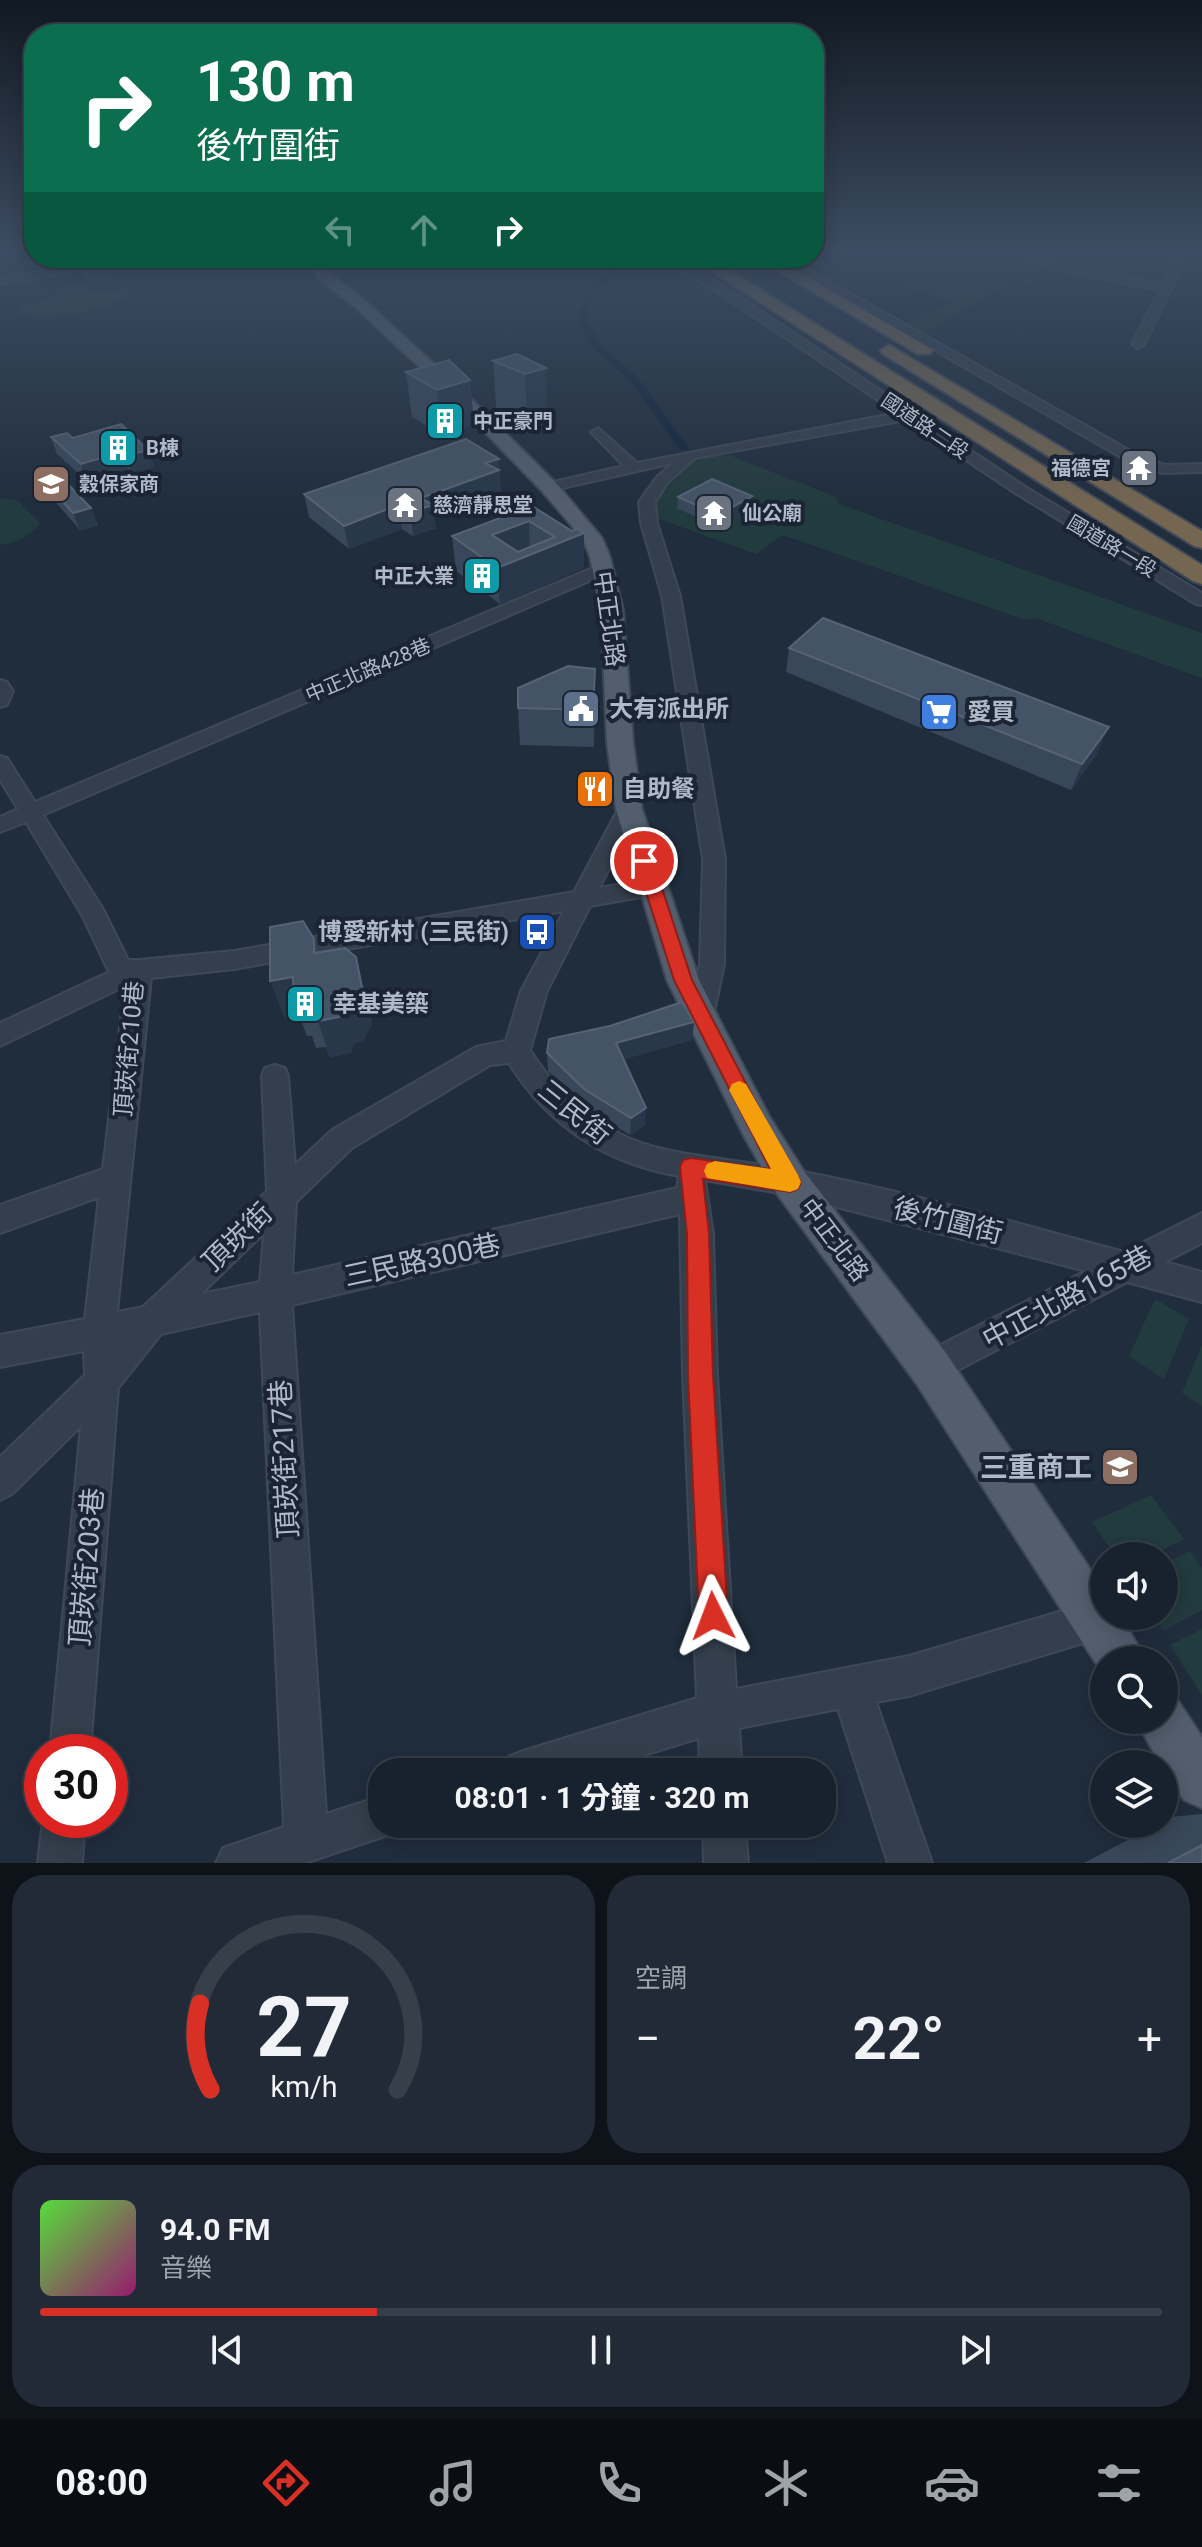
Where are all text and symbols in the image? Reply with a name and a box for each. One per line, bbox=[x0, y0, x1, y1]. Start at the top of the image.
text: 130 m bbox=[196, 49, 355, 115]
icon: right bbox=[64, 56, 168, 160]
text: 後竹圍街 bbox=[196, 125, 340, 167]
icon: left bbox=[318, 208, 362, 252]
icon: ahead bbox=[402, 208, 446, 252]
icon: right bbox=[486, 208, 530, 252]
street label: 國道路二段 bbox=[877, 388, 973, 464]
building icon: 中正豪門 bbox=[424, 400, 466, 442]
place label: 中正豪門 bbox=[473, 409, 553, 433]
building icon: B棟 bbox=[97, 427, 139, 469]
place label: B棟 bbox=[146, 436, 179, 460]
temple icon: 福德宮 bbox=[1118, 447, 1160, 489]
place label: 福德宮 bbox=[1051, 456, 1111, 480]
school or university icon: 穀保家商 bbox=[30, 463, 72, 505]
place label: 穀保家商 bbox=[79, 472, 159, 496]
temple icon: 慈濟靜思堂 bbox=[384, 484, 426, 526]
temple icon: 仙公廟 bbox=[693, 492, 735, 534]
place label: 慈濟靜思堂 bbox=[433, 493, 533, 517]
place label: 仙公廟 bbox=[742, 501, 802, 525]
street label: 國道路一段 bbox=[1063, 510, 1161, 582]
building icon: 中正大業 bbox=[461, 555, 503, 597]
place label: 中正大業 bbox=[374, 564, 454, 588]
street label: 中正北路 bbox=[588, 570, 630, 668]
street label: 中正北路428巷 bbox=[302, 633, 434, 707]
public building icon: 大有派出所 bbox=[560, 688, 602, 730]
supermarket icon: 愛買 bbox=[918, 691, 960, 733]
place label: 大有派出所 bbox=[609, 695, 729, 723]
place label: 愛買 bbox=[967, 698, 1015, 726]
restaurant icon: 自助餐 bbox=[574, 768, 616, 810]
place label: 自助餐 bbox=[623, 775, 695, 803]
pin bbox=[610, 827, 678, 895]
icon: arrive bbox=[622, 839, 666, 883]
bus stop icon: 博愛新村 (三民街) bbox=[516, 911, 558, 953]
place label: 博愛新村 (三民街) bbox=[318, 918, 509, 946]
street label: 頂崁街210巷 bbox=[109, 980, 149, 1118]
building icon: 幸基美築 bbox=[284, 983, 326, 1025]
place label: 幸基美築 bbox=[333, 990, 429, 1018]
street label: 三民街 bbox=[532, 1073, 618, 1152]
street label: 後竹圍街 bbox=[890, 1191, 1006, 1250]
street label: 中正北路 bbox=[794, 1193, 874, 1287]
street label: 頂崁街 bbox=[196, 1196, 279, 1278]
street label: 三民路300巷 bbox=[341, 1228, 503, 1293]
street label: 中正北路165巷 bbox=[977, 1239, 1158, 1356]
street label: 頂崁街217巷 bbox=[264, 1379, 305, 1539]
school or university icon: 三重商工 bbox=[1099, 1446, 1141, 1488]
place label: 三重商工 bbox=[980, 1451, 1092, 1484]
street label: 頂崁街203巷 bbox=[63, 1486, 110, 1648]
map controls bbox=[1090, 1542, 1178, 1838]
button: sound bbox=[1090, 1542, 1178, 1630]
position arrow bbox=[671, 1574, 755, 1658]
button: search bbox=[1090, 1646, 1178, 1734]
speed limit sign: 30 bbox=[24, 1734, 128, 1838]
button: layers bbox=[1090, 1750, 1178, 1838]
text: 08:01 · 1 分鐘 · 320 m bbox=[455, 1780, 749, 1815]
text: 空調 bbox=[635, 1963, 687, 1993]
text: 27 bbox=[256, 1979, 351, 2076]
text: 22° bbox=[852, 2003, 945, 2074]
text: − bbox=[635, 2013, 660, 2065]
text: + bbox=[1137, 2013, 1162, 2065]
text: km/h bbox=[270, 2070, 337, 2104]
text: 94.0 FM bbox=[160, 2212, 271, 2247]
text: 音樂 bbox=[160, 2253, 212, 2283]
icon: previous bbox=[205, 2328, 249, 2372]
icon: pause bbox=[579, 2328, 623, 2372]
icon: next bbox=[953, 2328, 997, 2372]
icon: directions bbox=[258, 2455, 314, 2511]
icon: music bbox=[425, 2455, 481, 2511]
icon: phone bbox=[591, 2455, 647, 2511]
icon: climate bbox=[758, 2455, 814, 2511]
icon: car bbox=[924, 2455, 980, 2511]
icon: filters bbox=[1091, 2455, 1147, 2511]
text: 08:00 bbox=[55, 2462, 148, 2504]

